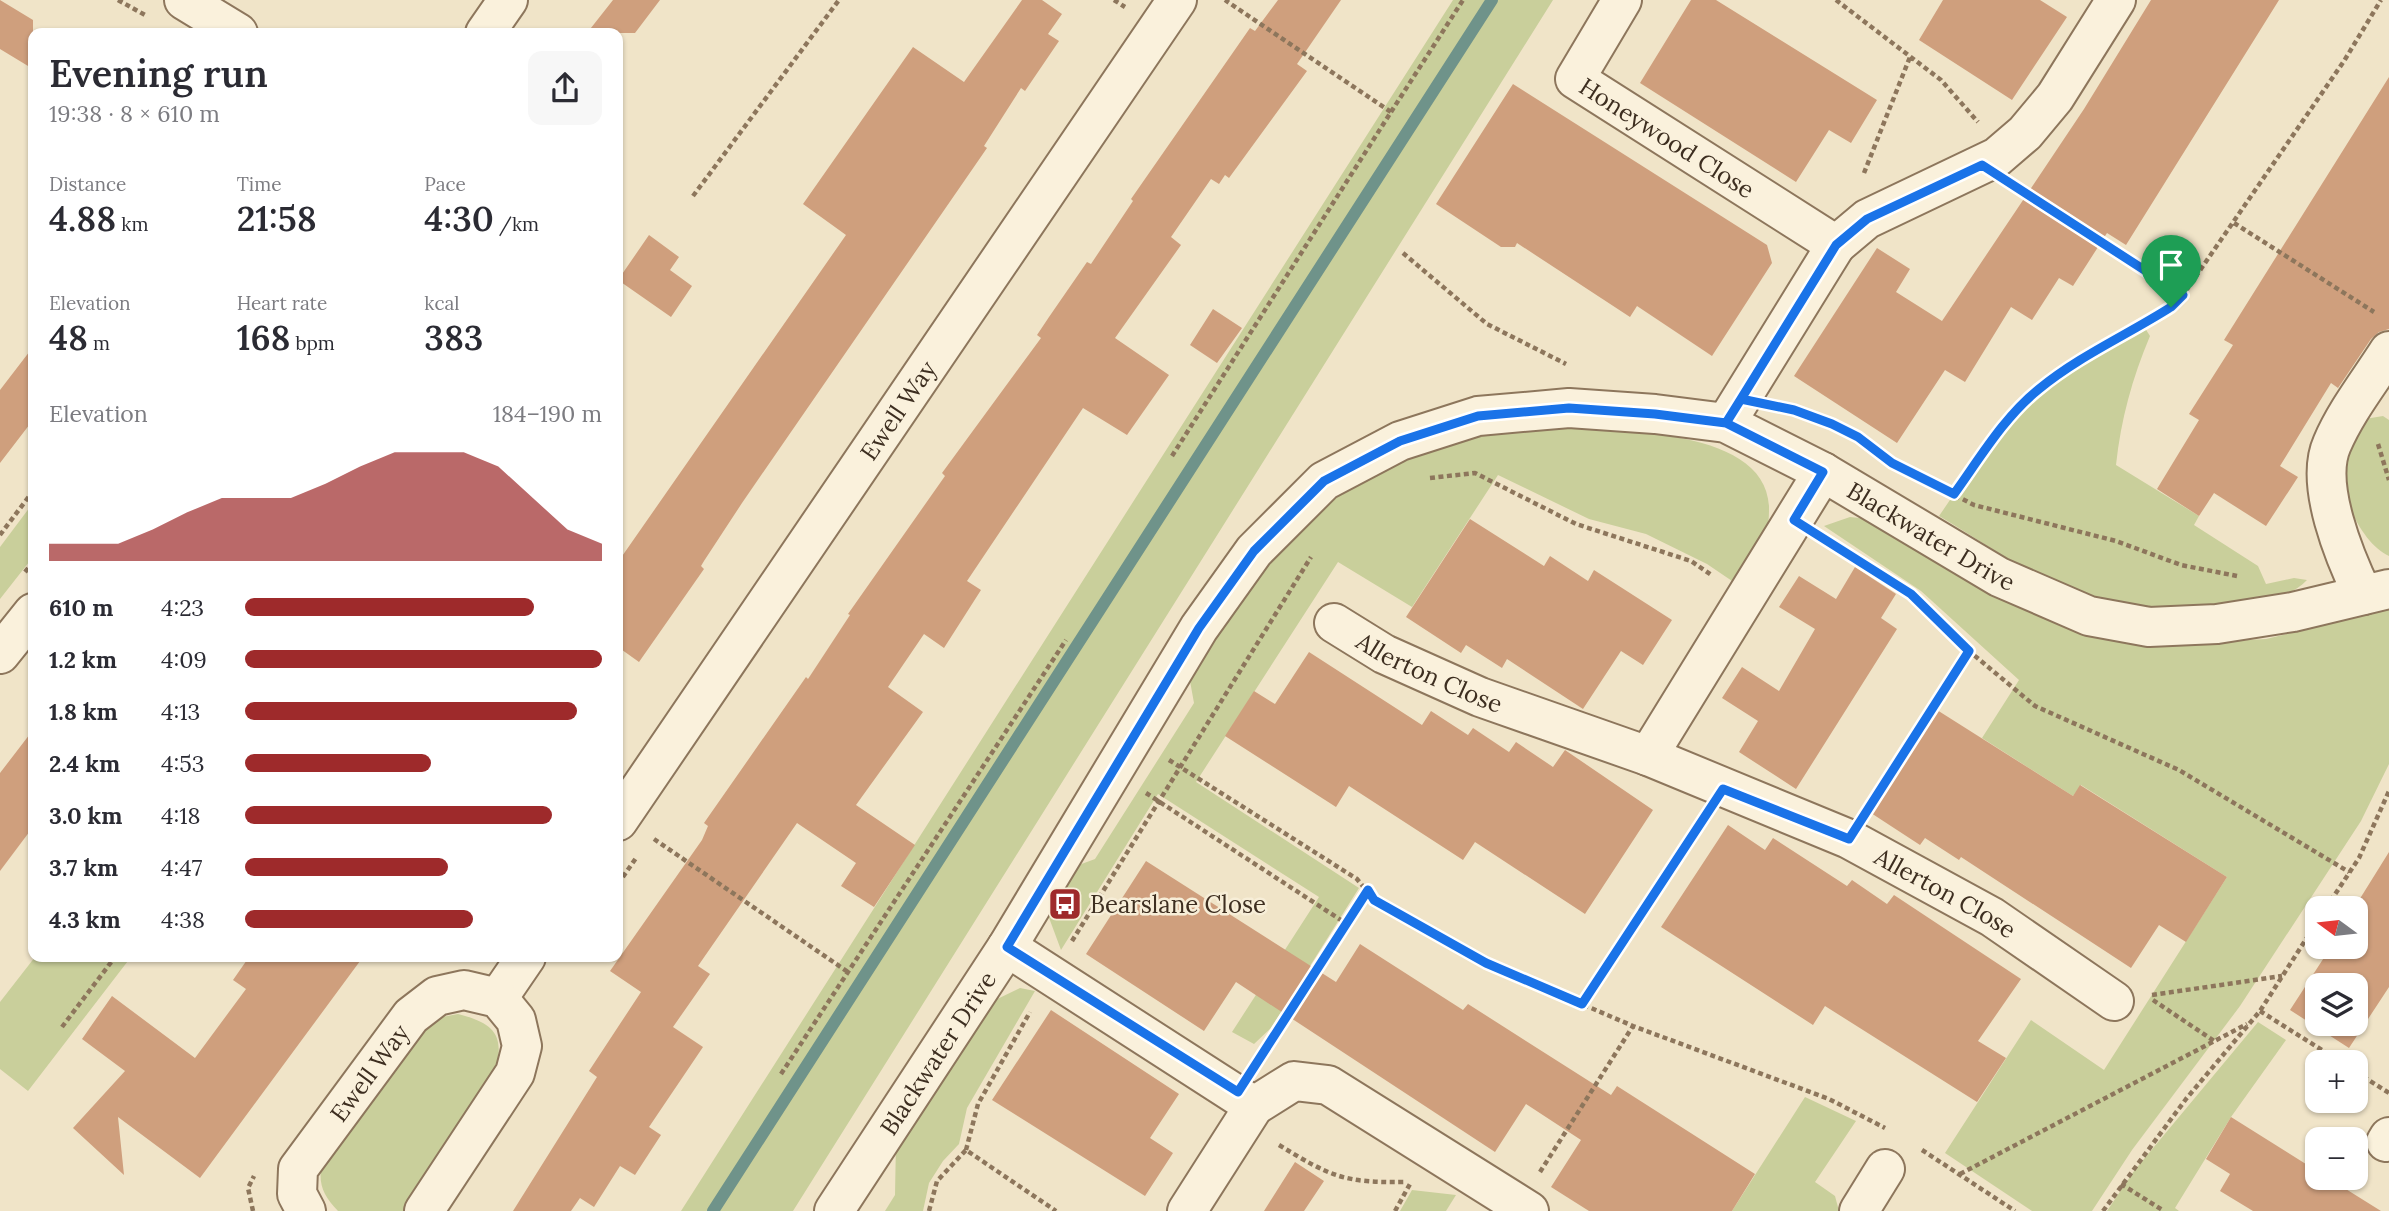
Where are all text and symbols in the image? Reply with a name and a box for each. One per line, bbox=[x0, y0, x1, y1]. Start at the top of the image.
text: Evening run bbox=[49, 49, 268, 97]
button: share bbox=[528, 51, 602, 125]
street label: Honeywood Close bbox=[1574, 70, 1760, 205]
text: 19:38 · 8 × 610 m bbox=[49, 99, 220, 128]
text: Distance bbox=[49, 172, 126, 196]
text: Time bbox=[237, 172, 281, 196]
text: Pace bbox=[424, 172, 466, 196]
text: 4.88 bbox=[49, 196, 116, 241]
text: 21:58 bbox=[237, 196, 317, 241]
text: 4:30 bbox=[424, 196, 494, 241]
text: km bbox=[116, 212, 148, 236]
text: /km bbox=[494, 212, 539, 236]
pin bbox=[2141, 235, 2201, 307]
icon: arrive bbox=[2152, 246, 2190, 284]
text: Elevation bbox=[49, 291, 131, 315]
text: Heart rate bbox=[237, 291, 327, 315]
text: kcal bbox=[424, 291, 459, 315]
text: 48 bbox=[49, 315, 88, 360]
text: 168 bbox=[237, 315, 290, 360]
text: 383 bbox=[424, 315, 483, 360]
text: m bbox=[88, 331, 110, 355]
text: bpm bbox=[290, 331, 335, 355]
street label: Ewell Way bbox=[853, 354, 943, 466]
text: Elevation bbox=[49, 399, 148, 428]
text: 184–190 m bbox=[493, 399, 602, 428]
street label: Blackwater Drive bbox=[1842, 475, 2020, 597]
text: 610 m bbox=[49, 593, 113, 622]
text: 4:23 bbox=[161, 593, 204, 622]
street label: Allerton Close bbox=[1350, 625, 1507, 719]
text: 1.2 km bbox=[49, 645, 117, 674]
text: 4:09 bbox=[161, 645, 207, 674]
text: 1.8 km bbox=[49, 697, 118, 726]
text: 4:13 bbox=[161, 697, 200, 726]
text: 2.4 km bbox=[49, 749, 120, 778]
text: 4:53 bbox=[161, 749, 205, 778]
text: 3.0 km bbox=[49, 801, 122, 830]
text: 4:18 bbox=[161, 801, 201, 830]
street label: Allerton Close bbox=[1869, 840, 2022, 945]
text: 3.7 km bbox=[49, 853, 118, 882]
text: 4:47 bbox=[161, 853, 202, 882]
bus stop icon: Bearslane Close bbox=[1046, 885, 1084, 923]
place label: Bearslane Close bbox=[1090, 889, 1266, 920]
north arrow bbox=[2305, 896, 2368, 959]
map controls bbox=[2305, 896, 2368, 1190]
text: 4.3 km bbox=[49, 905, 121, 934]
text: 4:38 bbox=[161, 905, 205, 934]
street label: Blackwater Drive bbox=[873, 965, 1003, 1141]
button: layers bbox=[2305, 973, 2368, 1036]
street label: Ewell Way bbox=[323, 1017, 416, 1128]
button: + bbox=[2305, 1050, 2368, 1113]
button: − bbox=[2305, 1127, 2368, 1190]

